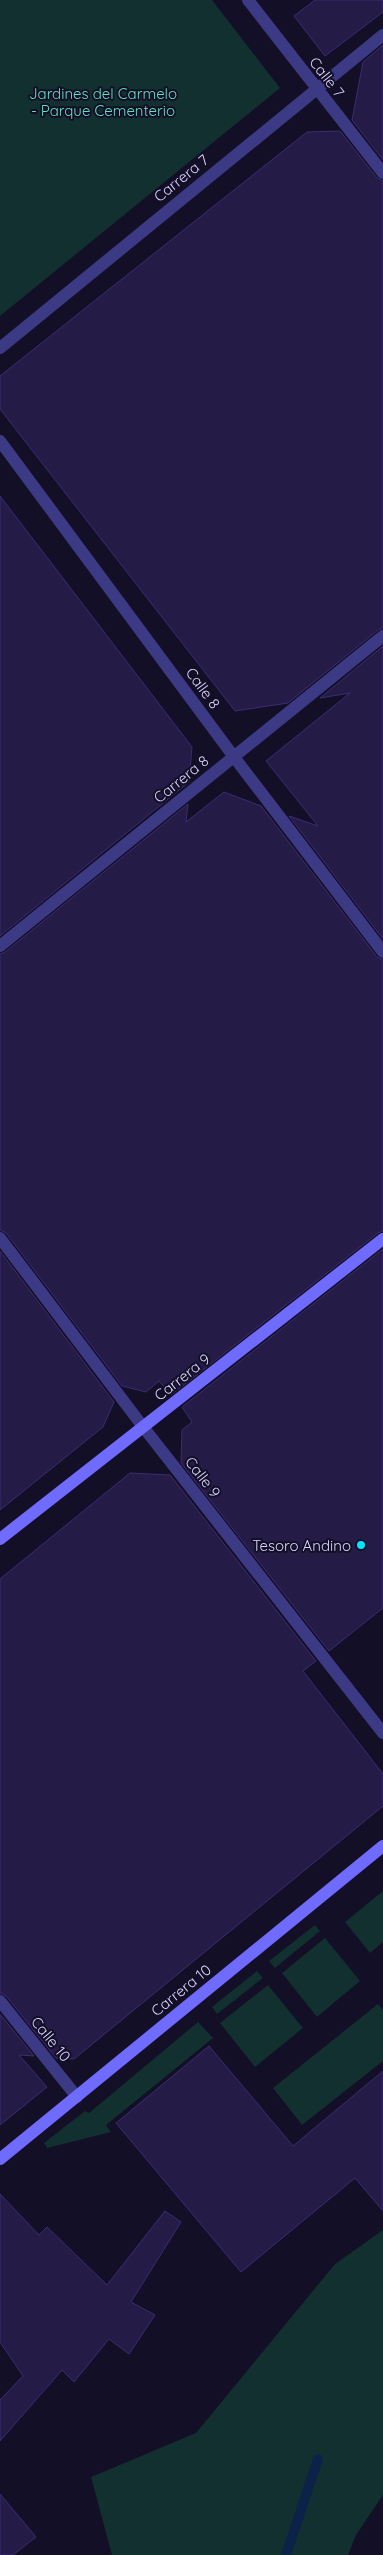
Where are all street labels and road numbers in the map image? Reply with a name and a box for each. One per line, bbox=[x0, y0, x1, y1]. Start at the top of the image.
street label: Calle 7 bbox=[305, 53, 349, 101]
street label: Carrera 7 bbox=[150, 150, 212, 206]
street label: Calle 8 bbox=[182, 664, 224, 712]
street label: Carrera 8 bbox=[150, 751, 212, 807]
street label: Carrera 9 bbox=[150, 1349, 214, 1405]
street label: Calle 9 bbox=[181, 1453, 225, 1501]
street label: Carrera 10 bbox=[147, 1960, 215, 2020]
street label: Calle 10 bbox=[27, 2013, 75, 2066]

